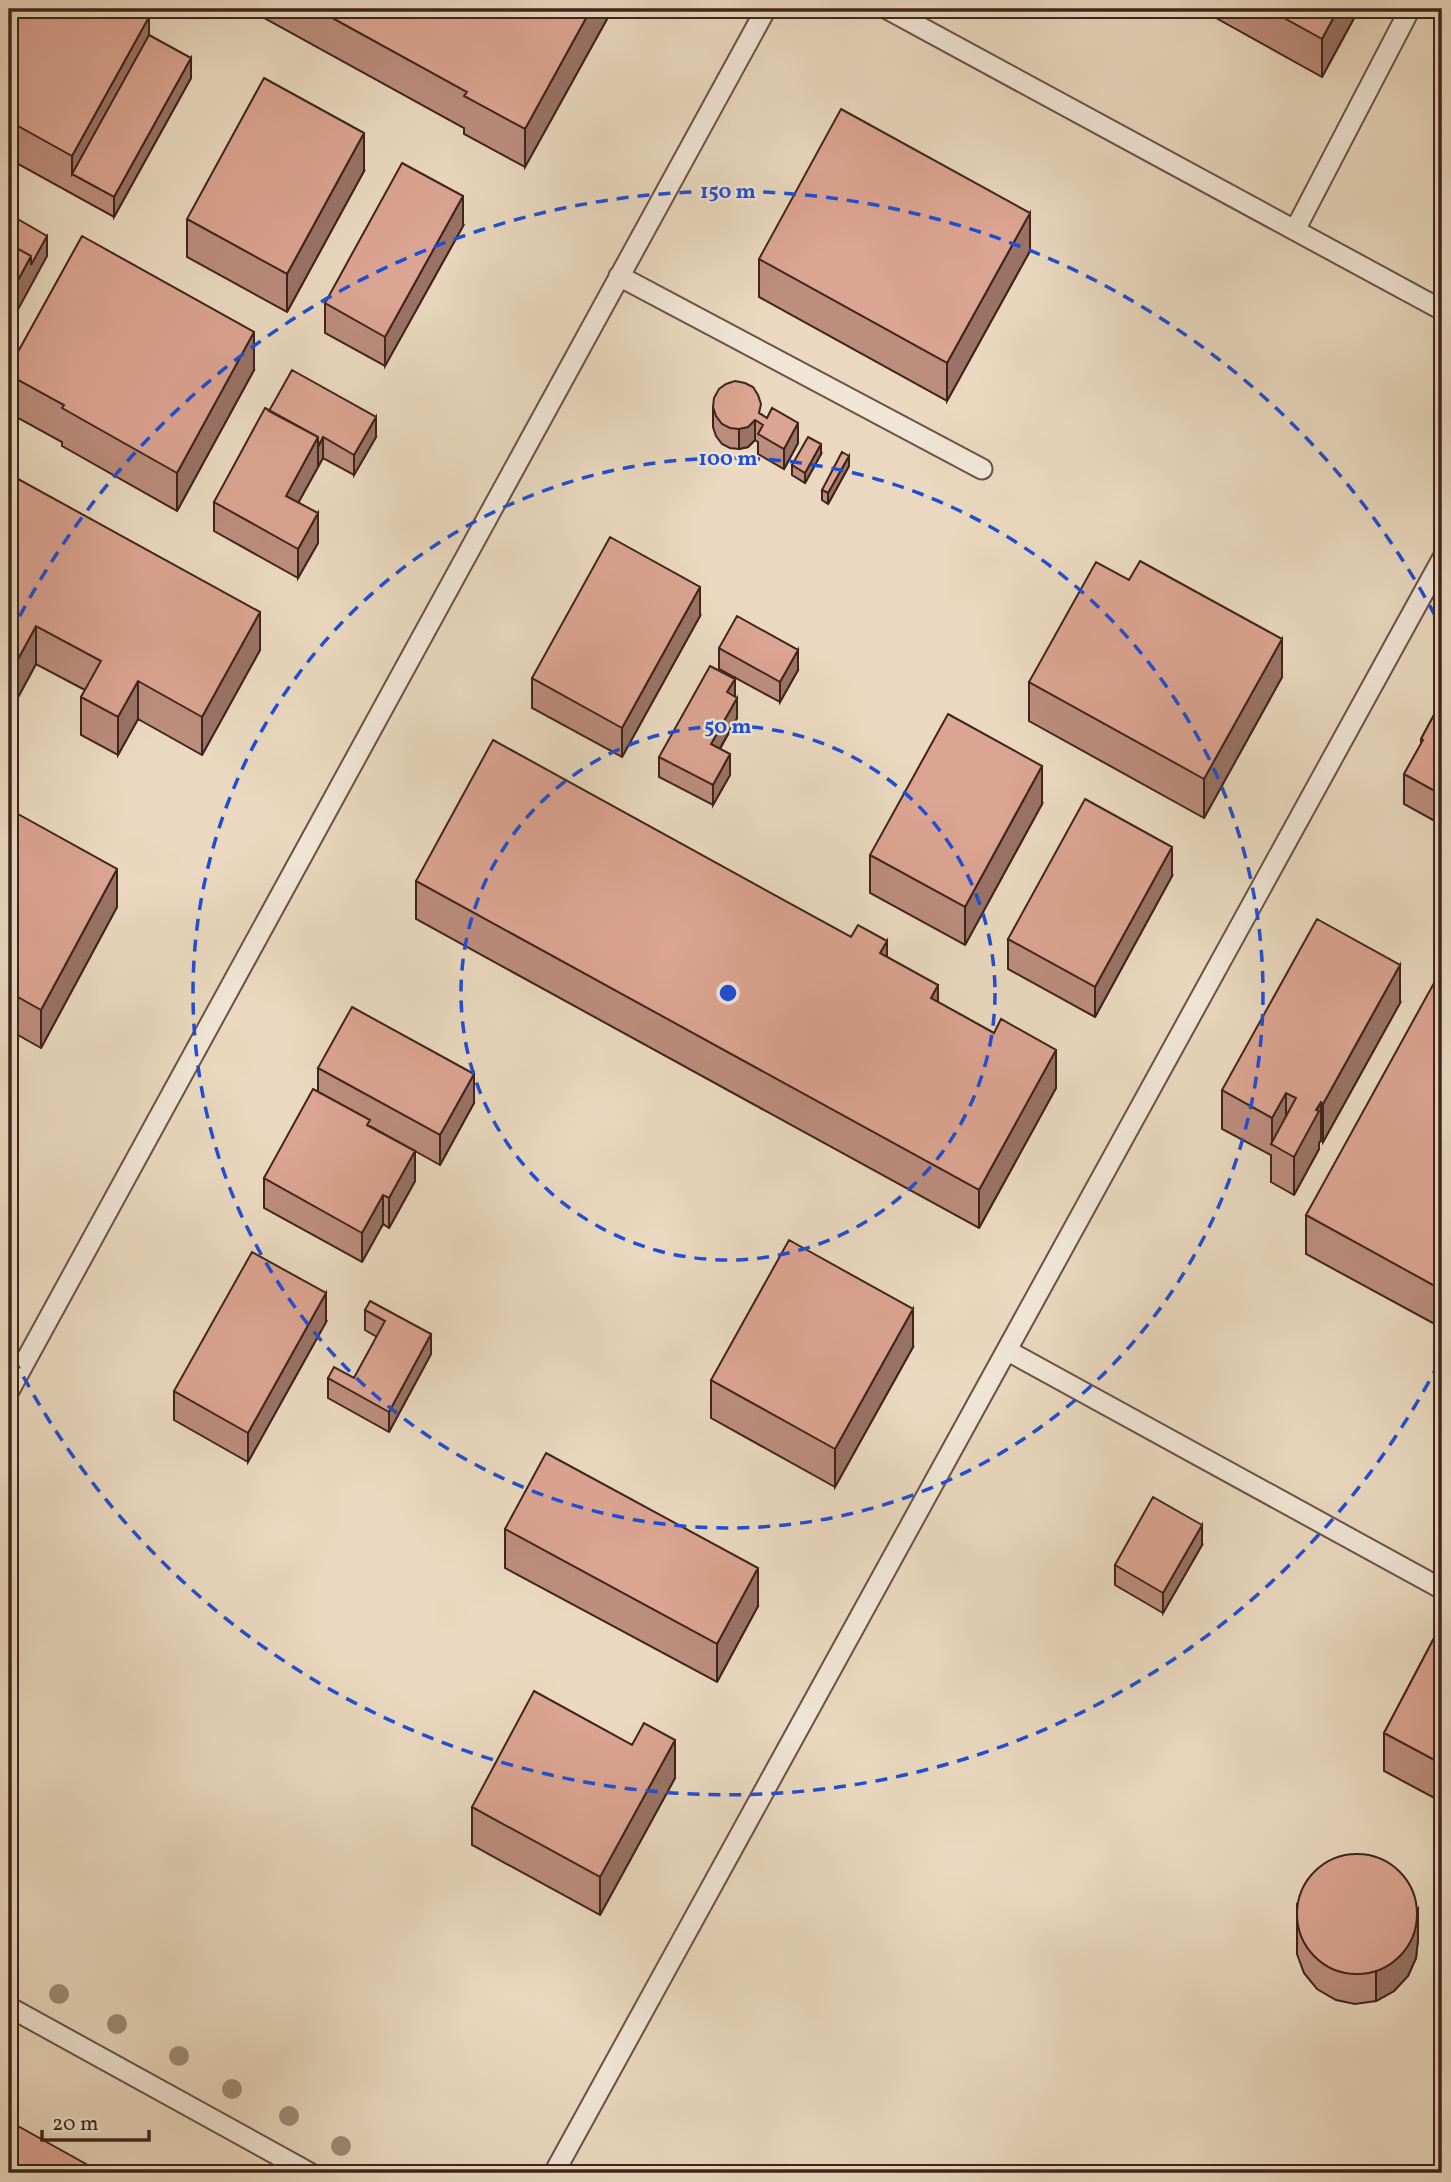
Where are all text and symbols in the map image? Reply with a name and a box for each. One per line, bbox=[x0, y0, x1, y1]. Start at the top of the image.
text: 150 m bbox=[700, 178, 756, 207]
text: 100 m bbox=[698, 445, 758, 474]
text: 50 m bbox=[704, 713, 752, 742]
centre of rings bbox=[716, 981, 740, 1005]
scale bar bbox=[42, 2098, 149, 2142]
text: 20 m bbox=[52, 2110, 98, 2139]

